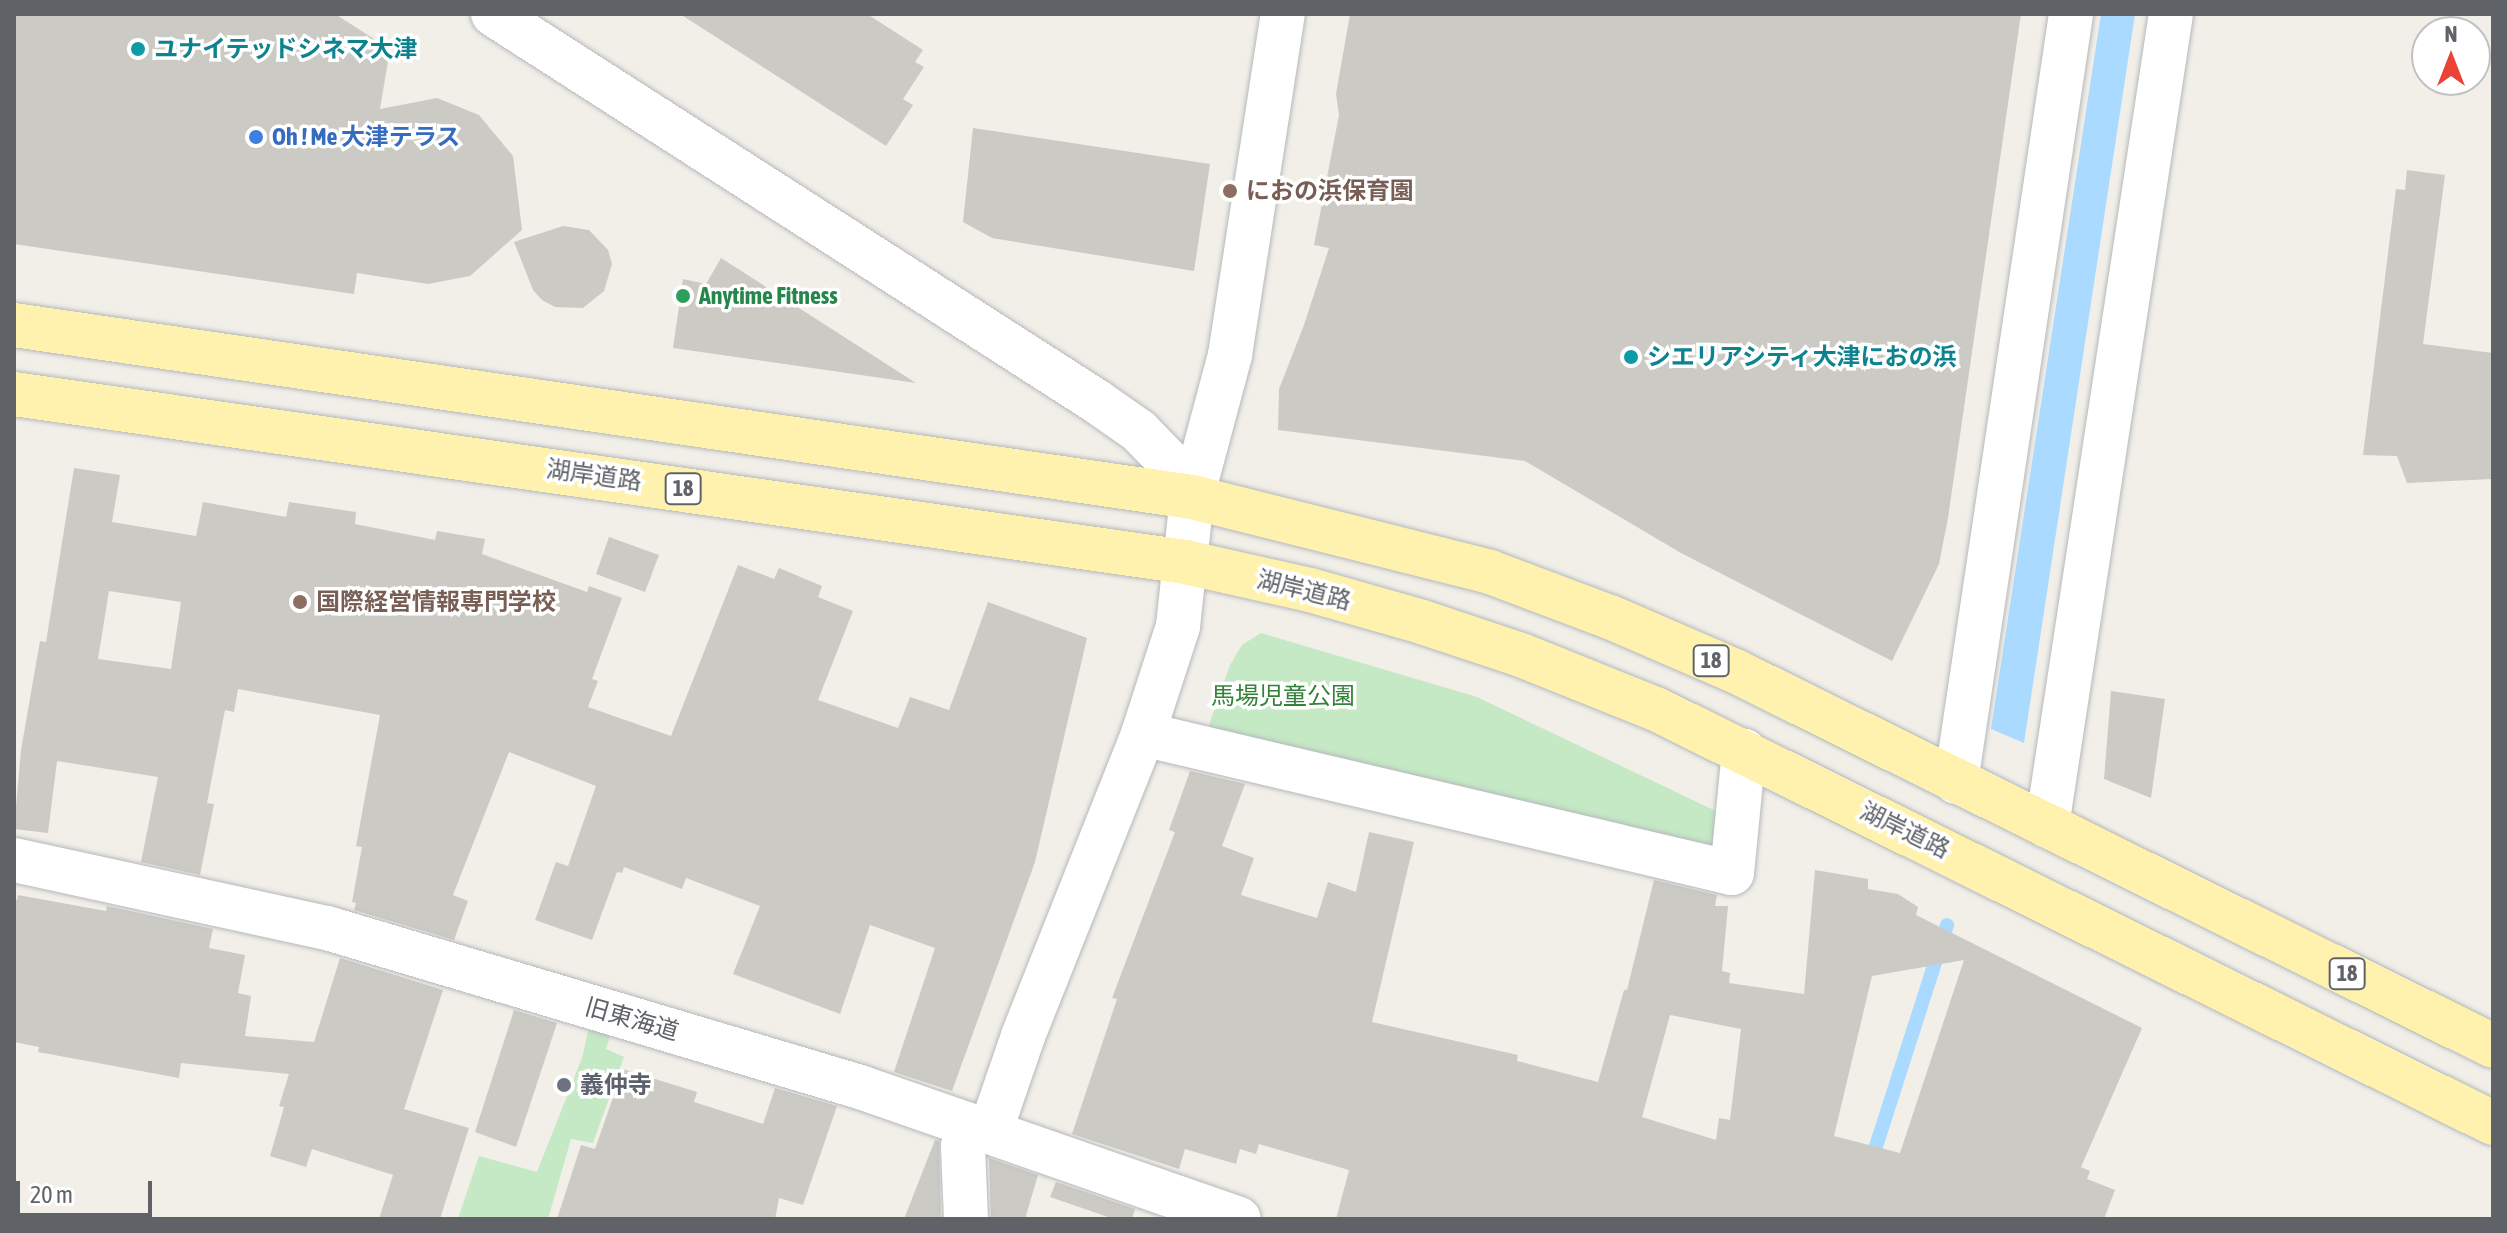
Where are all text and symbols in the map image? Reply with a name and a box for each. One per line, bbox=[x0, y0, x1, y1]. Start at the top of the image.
north arrow bbox=[2411, 16, 2491, 96]
text: N bbox=[2445, 21, 2457, 47]
place label: ユナイテッドシネマ大津 bbox=[154, 35, 418, 63]
marker: ユナイテッドシネマ大津 bbox=[129, 40, 147, 58]
place label: Oh ! Me 大津テラス bbox=[272, 123, 461, 151]
marker: Oh ! Me 大津テラス bbox=[247, 128, 265, 146]
place label: におの浜保育園 bbox=[1246, 177, 1414, 205]
marker: におの浜保育園 bbox=[1221, 182, 1239, 200]
place label: Anytime Fitness bbox=[699, 282, 838, 310]
marker: Anytime Fitness bbox=[674, 287, 692, 305]
place label: シエリアシティ大津におの浜 bbox=[1647, 343, 1959, 371]
marker: シエリアシティ大津におの浜 bbox=[1622, 348, 1640, 366]
street label: 湖岸道路 bbox=[544, 454, 644, 496]
road number: 18 bbox=[663, 471, 703, 507]
street label: 湖岸道路 bbox=[1254, 564, 1354, 616]
place label: 国際経営情報専門学校 bbox=[316, 588, 556, 616]
marker: 国際経営情報専門学校 bbox=[291, 593, 309, 611]
road number: 18 bbox=[1691, 643, 1731, 679]
park label: 馬場児童公園 bbox=[1211, 682, 1355, 710]
street label: 湖岸道路 bbox=[1856, 796, 1954, 864]
road number: 18 bbox=[2327, 956, 2367, 992]
street label: 旧東海道 bbox=[582, 992, 682, 1046]
place label: 義仲寺 bbox=[580, 1071, 652, 1099]
marker: 義仲寺 bbox=[555, 1076, 573, 1094]
scale bar bbox=[20, 1165, 156, 1215]
text: 20 m bbox=[30, 1181, 73, 1208]

